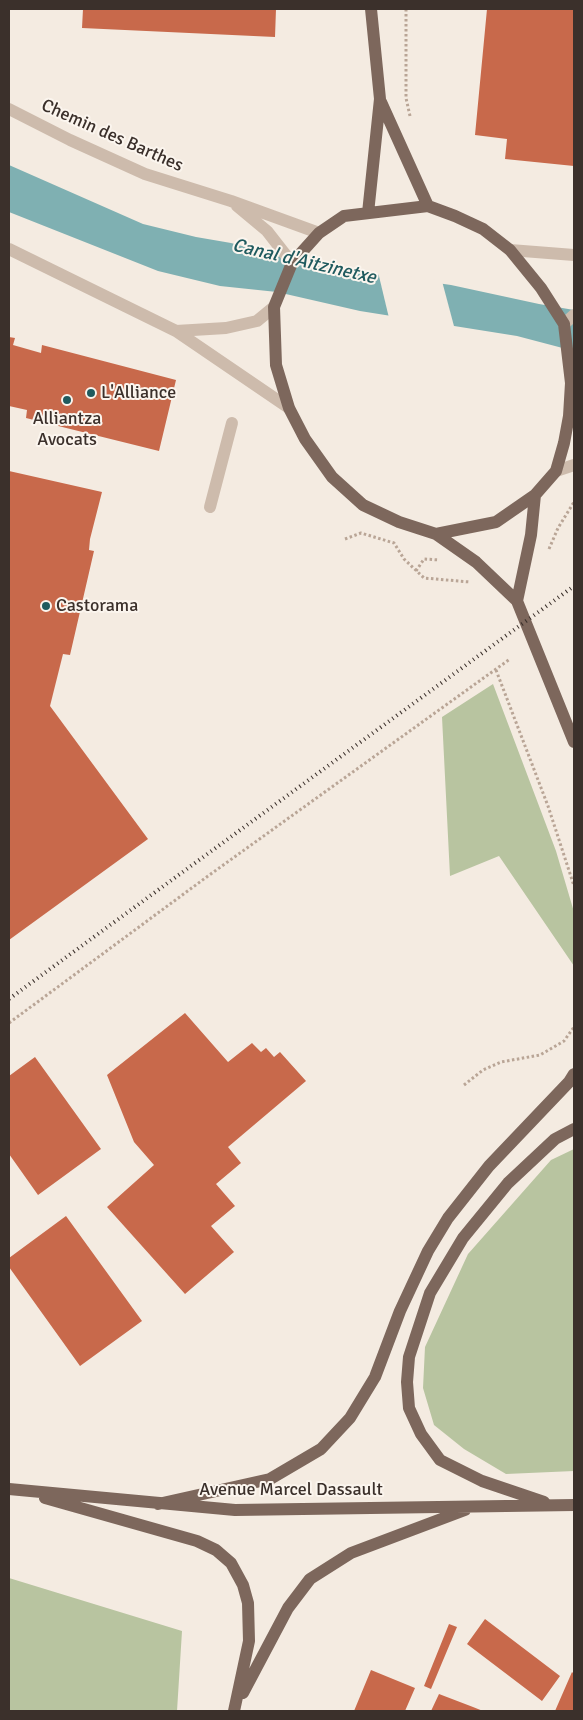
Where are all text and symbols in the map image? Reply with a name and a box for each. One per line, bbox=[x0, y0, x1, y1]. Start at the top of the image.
street label: Chemin des Barthes bbox=[38, 95, 186, 177]
water label: Canal d'Aitzinetxe bbox=[230, 234, 378, 290]
place label: L'Alliance bbox=[101, 382, 176, 404]
marker: L'Alliance bbox=[85, 387, 97, 399]
marker: Alliantza Avocats bbox=[61, 394, 73, 406]
place label: Alliantza Avocats bbox=[33, 408, 101, 450]
place label: Castorama bbox=[56, 595, 138, 617]
marker: Castorama bbox=[40, 600, 52, 612]
street label: Avenue Marcel Dassault bbox=[199, 1479, 383, 1501]

